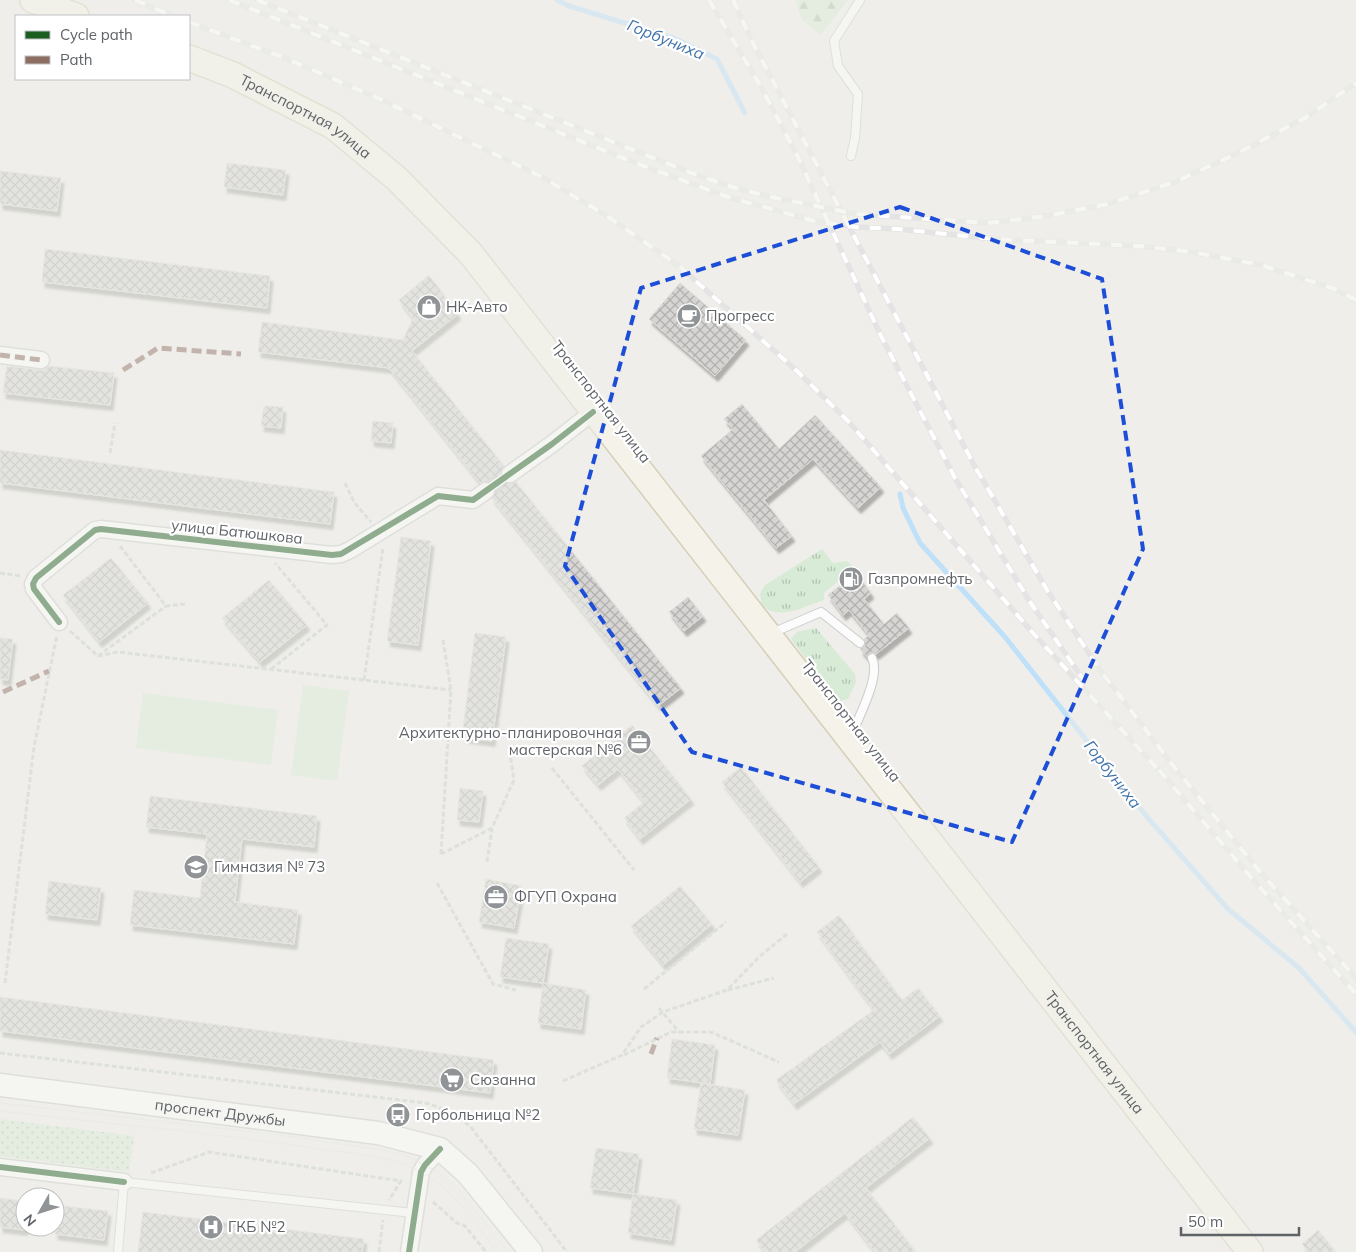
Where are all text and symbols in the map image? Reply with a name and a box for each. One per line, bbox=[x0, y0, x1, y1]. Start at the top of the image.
water label: Горбуниха bbox=[625, 14, 708, 64]
legend bbox=[15, 15, 190, 80]
text: Cycle path bbox=[60, 25, 133, 44]
text: Path bbox=[60, 50, 92, 69]
street label: Транспортная улица bbox=[237, 70, 375, 163]
shop icon: НК-Авто bbox=[416, 294, 442, 320]
place label: НК-Авто bbox=[446, 297, 508, 316]
cafe icon: Прогресс bbox=[676, 303, 702, 329]
place label: Прогресс bbox=[706, 306, 775, 325]
street label: Транспортная улица bbox=[548, 337, 655, 467]
street label: улица Батюшкова bbox=[170, 515, 304, 548]
fuel station icon: Газпромнефть bbox=[838, 566, 864, 592]
place label: Газпромнефть bbox=[868, 569, 973, 588]
street label: Транспортная улица bbox=[798, 656, 905, 786]
place label: Архитектурно-планировочная мастерская №6 bbox=[399, 723, 622, 759]
office icon: Архитектурно-планировочная мастерская №6 bbox=[626, 729, 652, 755]
water label: Горбуниха bbox=[1080, 736, 1146, 812]
school or university icon: Гимназия № 73 bbox=[183, 854, 209, 880]
place label: Гимназия № 73 bbox=[214, 857, 325, 876]
office icon: ФГУП Охрана bbox=[483, 884, 509, 910]
place label: ФГУП Охрана bbox=[514, 887, 617, 906]
street label: Транспортная улица bbox=[1041, 987, 1149, 1117]
supermarket icon: Сюзанна bbox=[439, 1067, 465, 1093]
place label: Сюзанна bbox=[470, 1070, 536, 1089]
street label: проспект Дружбы bbox=[154, 1095, 287, 1130]
bus stop icon: Горбольница №2 bbox=[385, 1102, 411, 1128]
place label: Горбольница №2 bbox=[416, 1105, 540, 1124]
north arrow bbox=[15, 1187, 65, 1237]
scale bar bbox=[1181, 1204, 1298, 1236]
text: N bbox=[20, 1210, 40, 1230]
text: 50 m bbox=[1188, 1212, 1223, 1231]
hospital icon: ГКБ №2 bbox=[198, 1214, 224, 1240]
place label: ГКБ №2 bbox=[228, 1217, 286, 1236]

